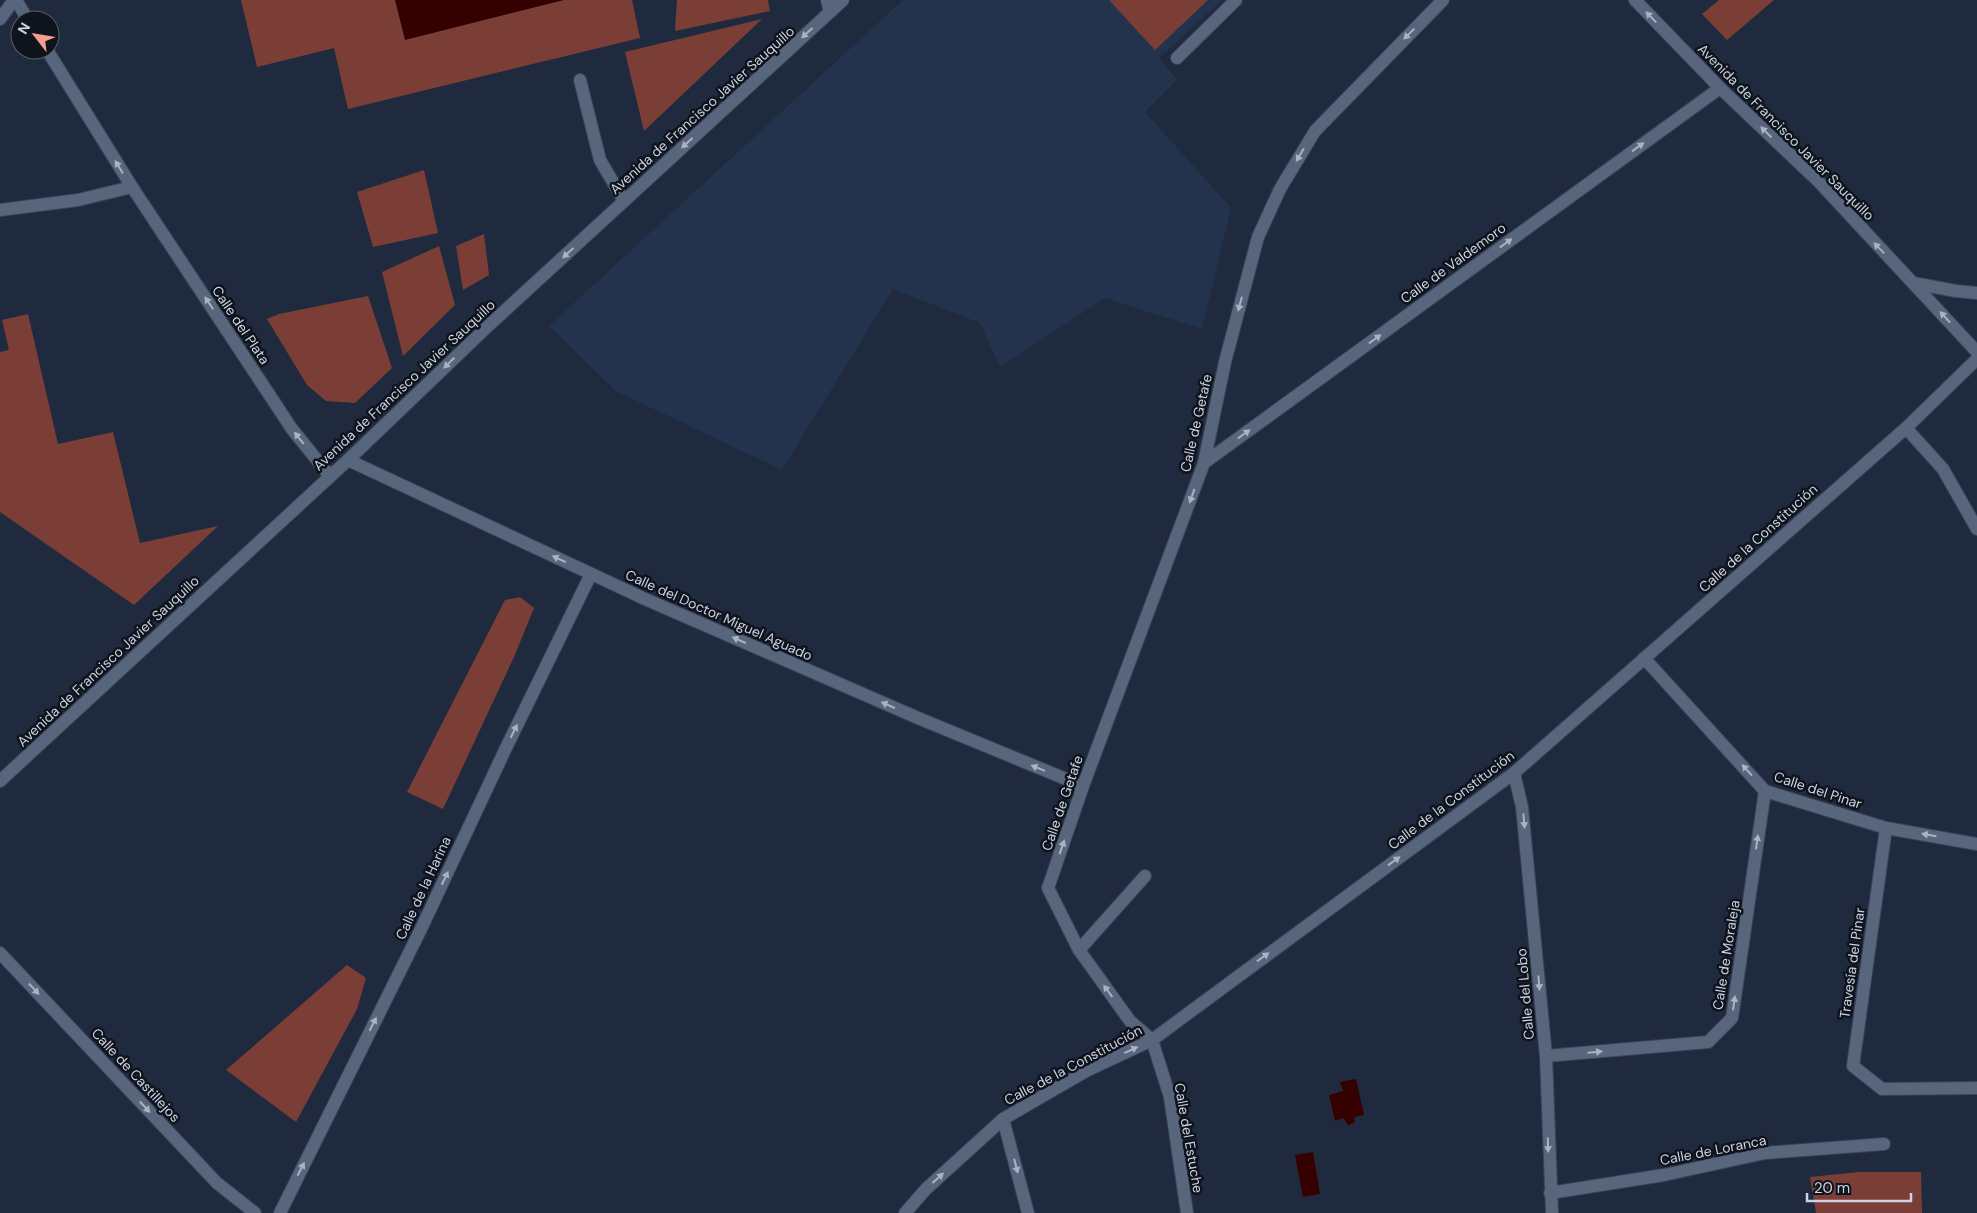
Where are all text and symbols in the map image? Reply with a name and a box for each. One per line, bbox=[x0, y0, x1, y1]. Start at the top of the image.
north arrow bbox=[10, 10, 60, 60]
one-way arrow bbox=[1645, 11, 1657, 23]
text: N bbox=[14, 19, 34, 37]
street label: Avenida de Francisco Javier Sauquillo bbox=[606, 22, 798, 198]
one-way arrow bbox=[802, 27, 814, 39]
one-way arrow bbox=[1403, 28, 1415, 40]
street label: Avenida de Francisco Javier Sauquillo bbox=[1694, 40, 1878, 224]
one-way arrow bbox=[1760, 126, 1772, 138]
one-way arrow bbox=[682, 137, 694, 149]
one-way arrow bbox=[1631, 142, 1644, 153]
one-way arrow bbox=[1296, 148, 1305, 161]
one-way arrow bbox=[115, 160, 124, 174]
street label: Calle de Valdemoro bbox=[1397, 219, 1509, 307]
one-way arrow bbox=[1499, 238, 1513, 248]
one-way arrow bbox=[1873, 242, 1885, 254]
one-way arrow bbox=[562, 247, 574, 259]
street label: Calle del Plata bbox=[208, 282, 274, 368]
one-way arrow bbox=[204, 296, 213, 310]
street label: Avenida de Francisco Javier Sauquillo bbox=[309, 296, 499, 474]
one-way arrow bbox=[1236, 297, 1244, 312]
one-way arrow bbox=[1939, 312, 1951, 324]
one-way arrow bbox=[1368, 334, 1382, 344]
one-way arrow bbox=[443, 357, 455, 369]
street label: Calle de Getafe bbox=[1176, 372, 1216, 474]
one-way arrow bbox=[1237, 429, 1250, 440]
one-way arrow bbox=[294, 431, 305, 444]
street label: Calle de la Constitución bbox=[1695, 480, 1821, 596]
one-way arrow bbox=[1188, 489, 1196, 504]
one-way arrow bbox=[552, 555, 566, 563]
street label: Calle del Doctor Miguel Aguado bbox=[623, 565, 815, 665]
street label: Avenida de Francisco Javier Sauquillo bbox=[13, 572, 203, 750]
one-way arrow bbox=[732, 636, 746, 644]
one-way arrow bbox=[881, 701, 895, 709]
one-way arrow bbox=[510, 723, 518, 738]
street label: Calle de la Constitución bbox=[1384, 747, 1518, 853]
street label: Calle de Getafe bbox=[1037, 753, 1087, 853]
one-way arrow bbox=[1031, 763, 1045, 771]
one-way arrow bbox=[1741, 765, 1753, 777]
street label: Calle del Pinar bbox=[1772, 767, 1864, 813]
one-way arrow bbox=[1520, 813, 1528, 829]
one-way arrow bbox=[1921, 831, 1937, 839]
street label: Calle de la Harina bbox=[391, 834, 455, 942]
one-way arrow bbox=[1754, 834, 1762, 850]
one-way arrow bbox=[1058, 839, 1066, 854]
one-way arrow bbox=[1387, 855, 1400, 866]
one-way arrow bbox=[441, 871, 449, 885]
street label: Calle de Moraleja bbox=[1708, 899, 1744, 1011]
street label: Travesía del Pinar bbox=[1835, 906, 1869, 1020]
street label: Calle del Lobo bbox=[1512, 948, 1538, 1040]
one-way arrow bbox=[1256, 951, 1269, 962]
one-way arrow bbox=[1535, 975, 1543, 991]
one-way arrow bbox=[28, 983, 40, 995]
one-way arrow bbox=[1103, 984, 1113, 998]
one-way arrow bbox=[1730, 995, 1738, 1011]
one-way arrow bbox=[369, 1016, 378, 1031]
street label: Calle de la Constitución bbox=[1001, 1021, 1145, 1109]
street label: Calle de Castillejos bbox=[88, 1024, 184, 1126]
one-way arrow bbox=[1124, 1046, 1138, 1054]
one-way arrow bbox=[1587, 1047, 1603, 1055]
street label: Calle del Estuche bbox=[1170, 1082, 1208, 1194]
one-way arrow bbox=[139, 1100, 151, 1112]
street label: Calle de Loranca bbox=[1658, 1131, 1768, 1169]
one-way arrow bbox=[1545, 1137, 1553, 1153]
one-way arrow bbox=[1012, 1159, 1020, 1174]
one-way arrow bbox=[297, 1162, 305, 1176]
scale bar bbox=[1807, 1170, 1911, 1202]
one-way arrow bbox=[932, 1172, 944, 1184]
text: 20 m bbox=[1814, 1178, 1850, 1198]

